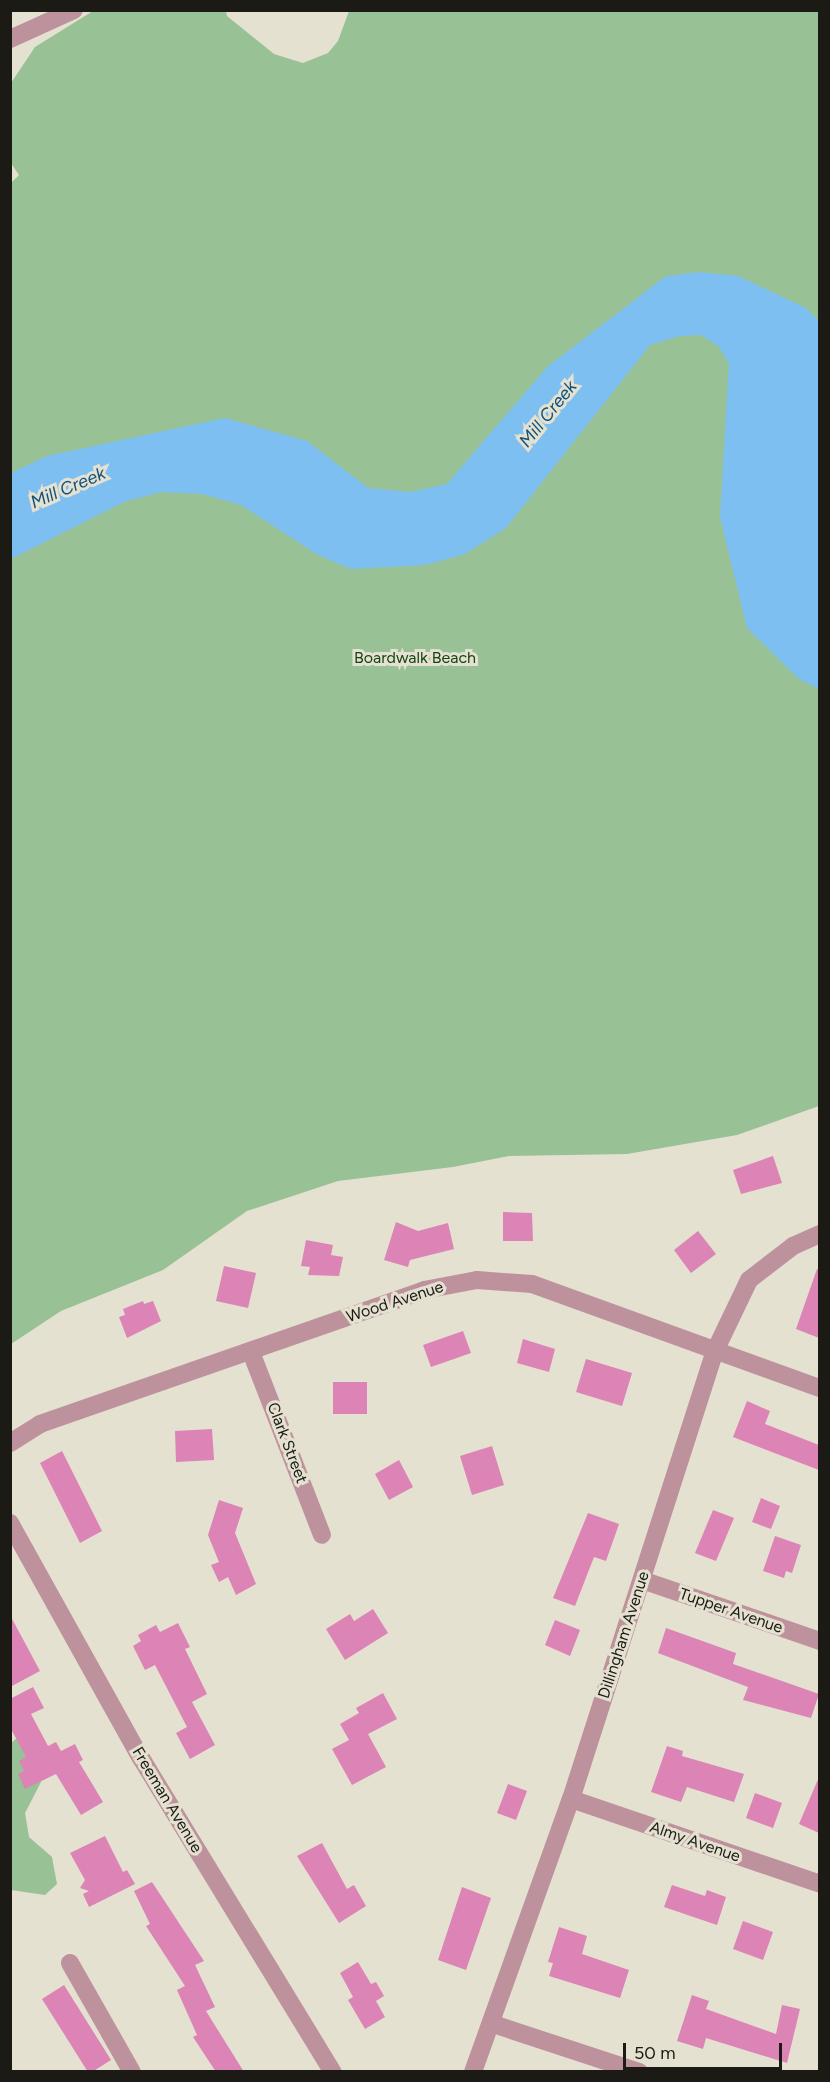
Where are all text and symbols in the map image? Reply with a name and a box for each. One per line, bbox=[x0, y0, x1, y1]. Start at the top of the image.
water label: Mill Creek bbox=[515, 376, 581, 452]
water label: Mill Creek bbox=[27, 463, 109, 513]
park label: Boardwalk Beach bbox=[354, 648, 476, 668]
street label: Wood Avenue bbox=[344, 1277, 446, 1327]
street label: Clark Street bbox=[263, 1400, 311, 1486]
street label: Dillingham Avenue bbox=[594, 1569, 654, 1701]
street label: Tupper Avenue bbox=[677, 1584, 785, 1638]
street label: Freeman Avenue bbox=[128, 1744, 206, 1856]
street label: Almy Avenue bbox=[647, 1818, 743, 1866]
scale bar bbox=[626, 2031, 785, 2069]
text: 50 m bbox=[634, 2042, 676, 2064]

